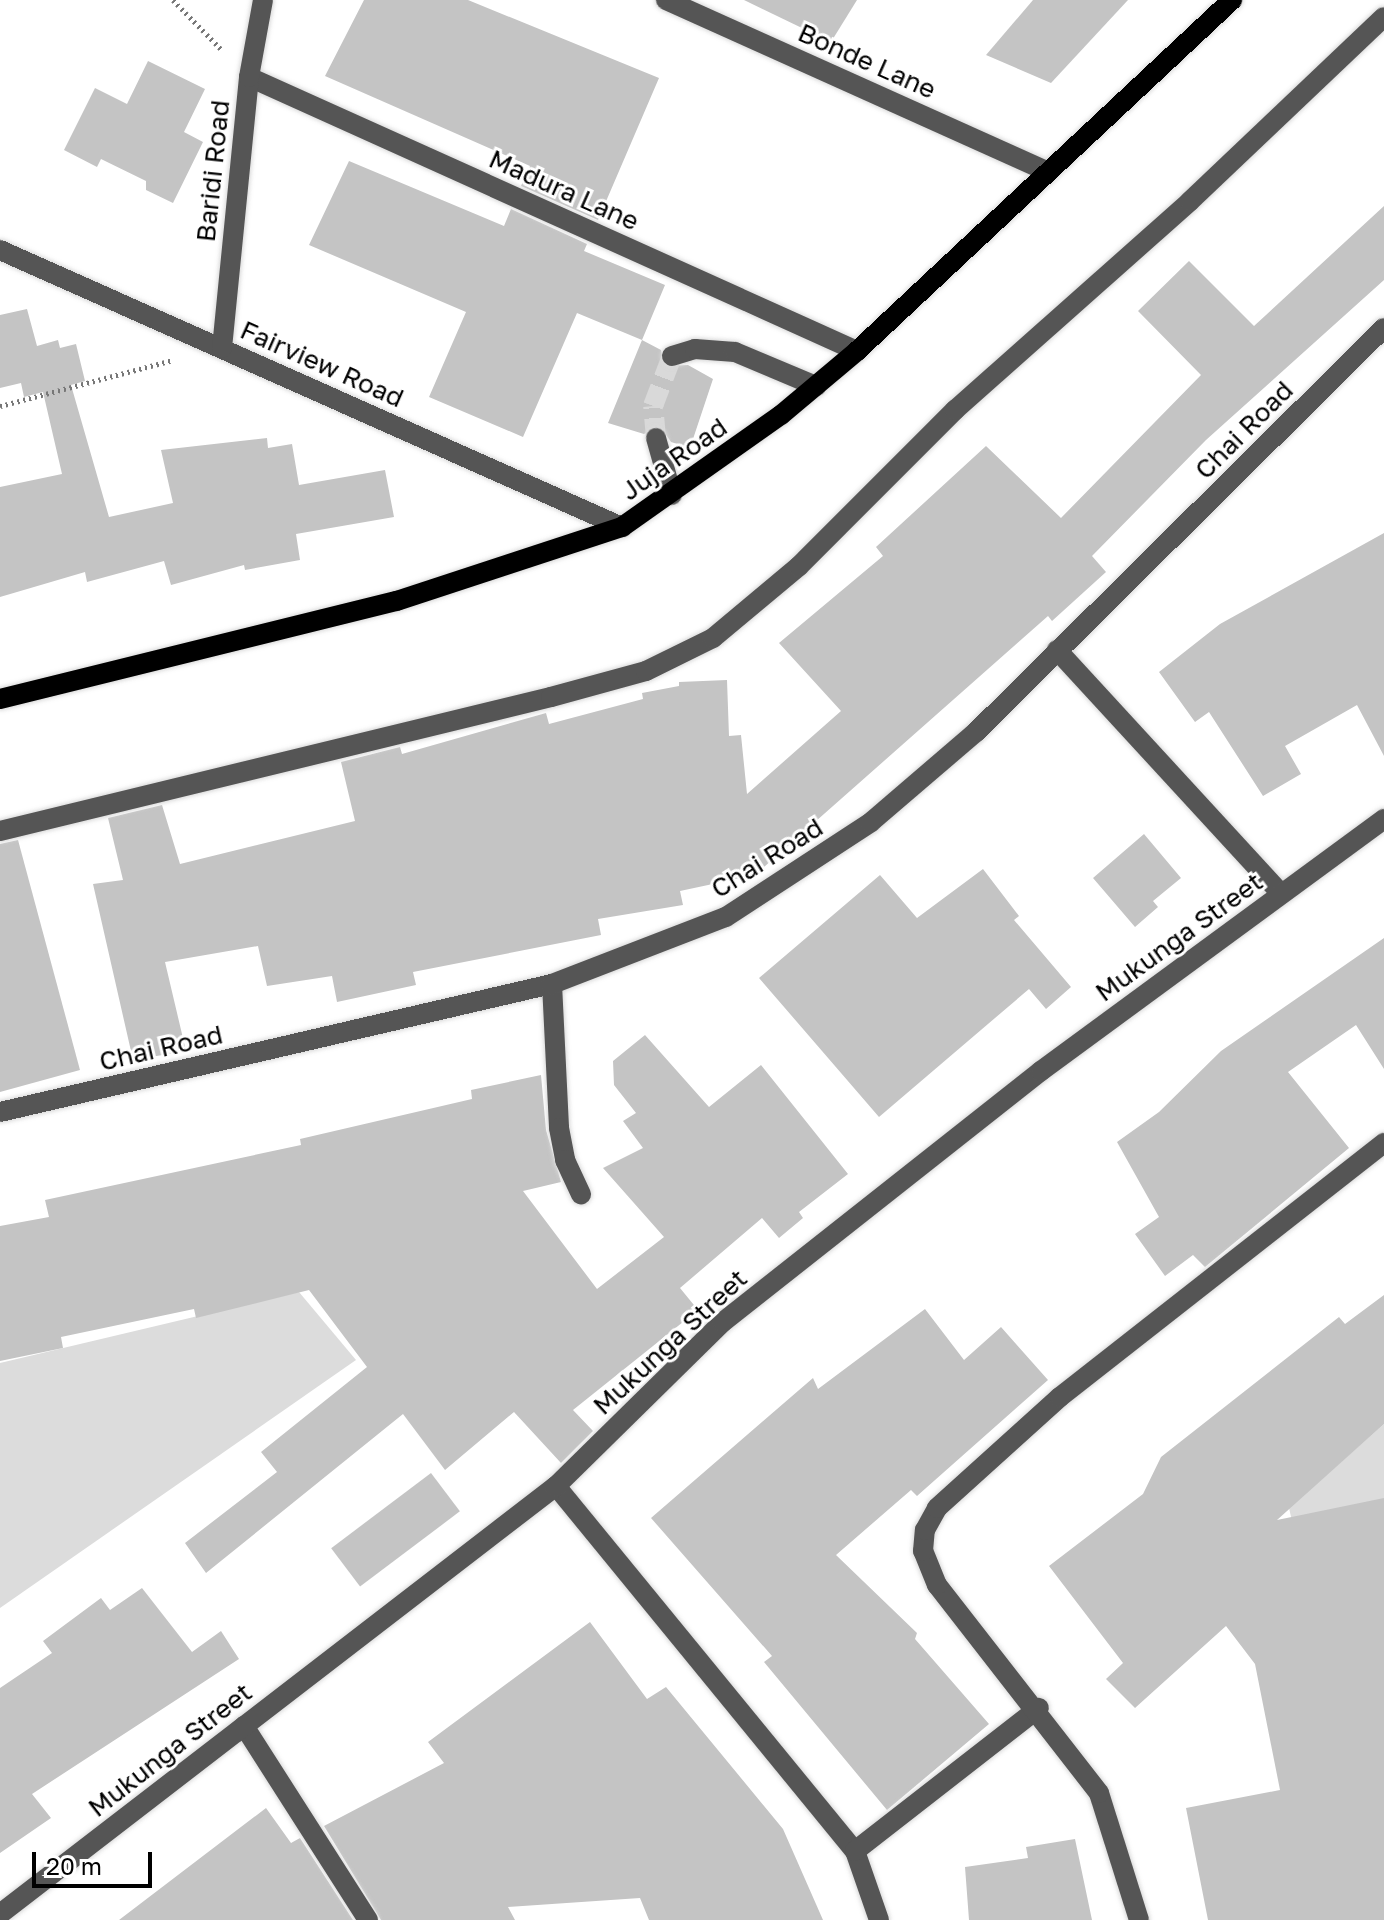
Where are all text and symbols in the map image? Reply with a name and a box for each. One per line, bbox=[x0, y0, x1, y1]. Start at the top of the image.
street label: Bonde Lane bbox=[793, 17, 941, 105]
street label: Baridi Road bbox=[190, 99, 236, 243]
street label: Madura Lane bbox=[484, 143, 644, 237]
street label: Fairview Road bbox=[236, 314, 408, 414]
street label: Chai Road bbox=[1189, 375, 1299, 485]
street label: Juja Road bbox=[615, 411, 733, 507]
street label: Chai Road bbox=[706, 812, 828, 904]
street label: Mukunga Street bbox=[1089, 866, 1269, 1008]
street label: Chai Road bbox=[96, 1019, 226, 1077]
street label: Mukunga Street bbox=[587, 1263, 753, 1421]
street label: Mukunga Street bbox=[82, 1677, 258, 1823]
scale bar bbox=[36, 1836, 156, 1886]
text: 20 m bbox=[46, 1851, 102, 1880]

